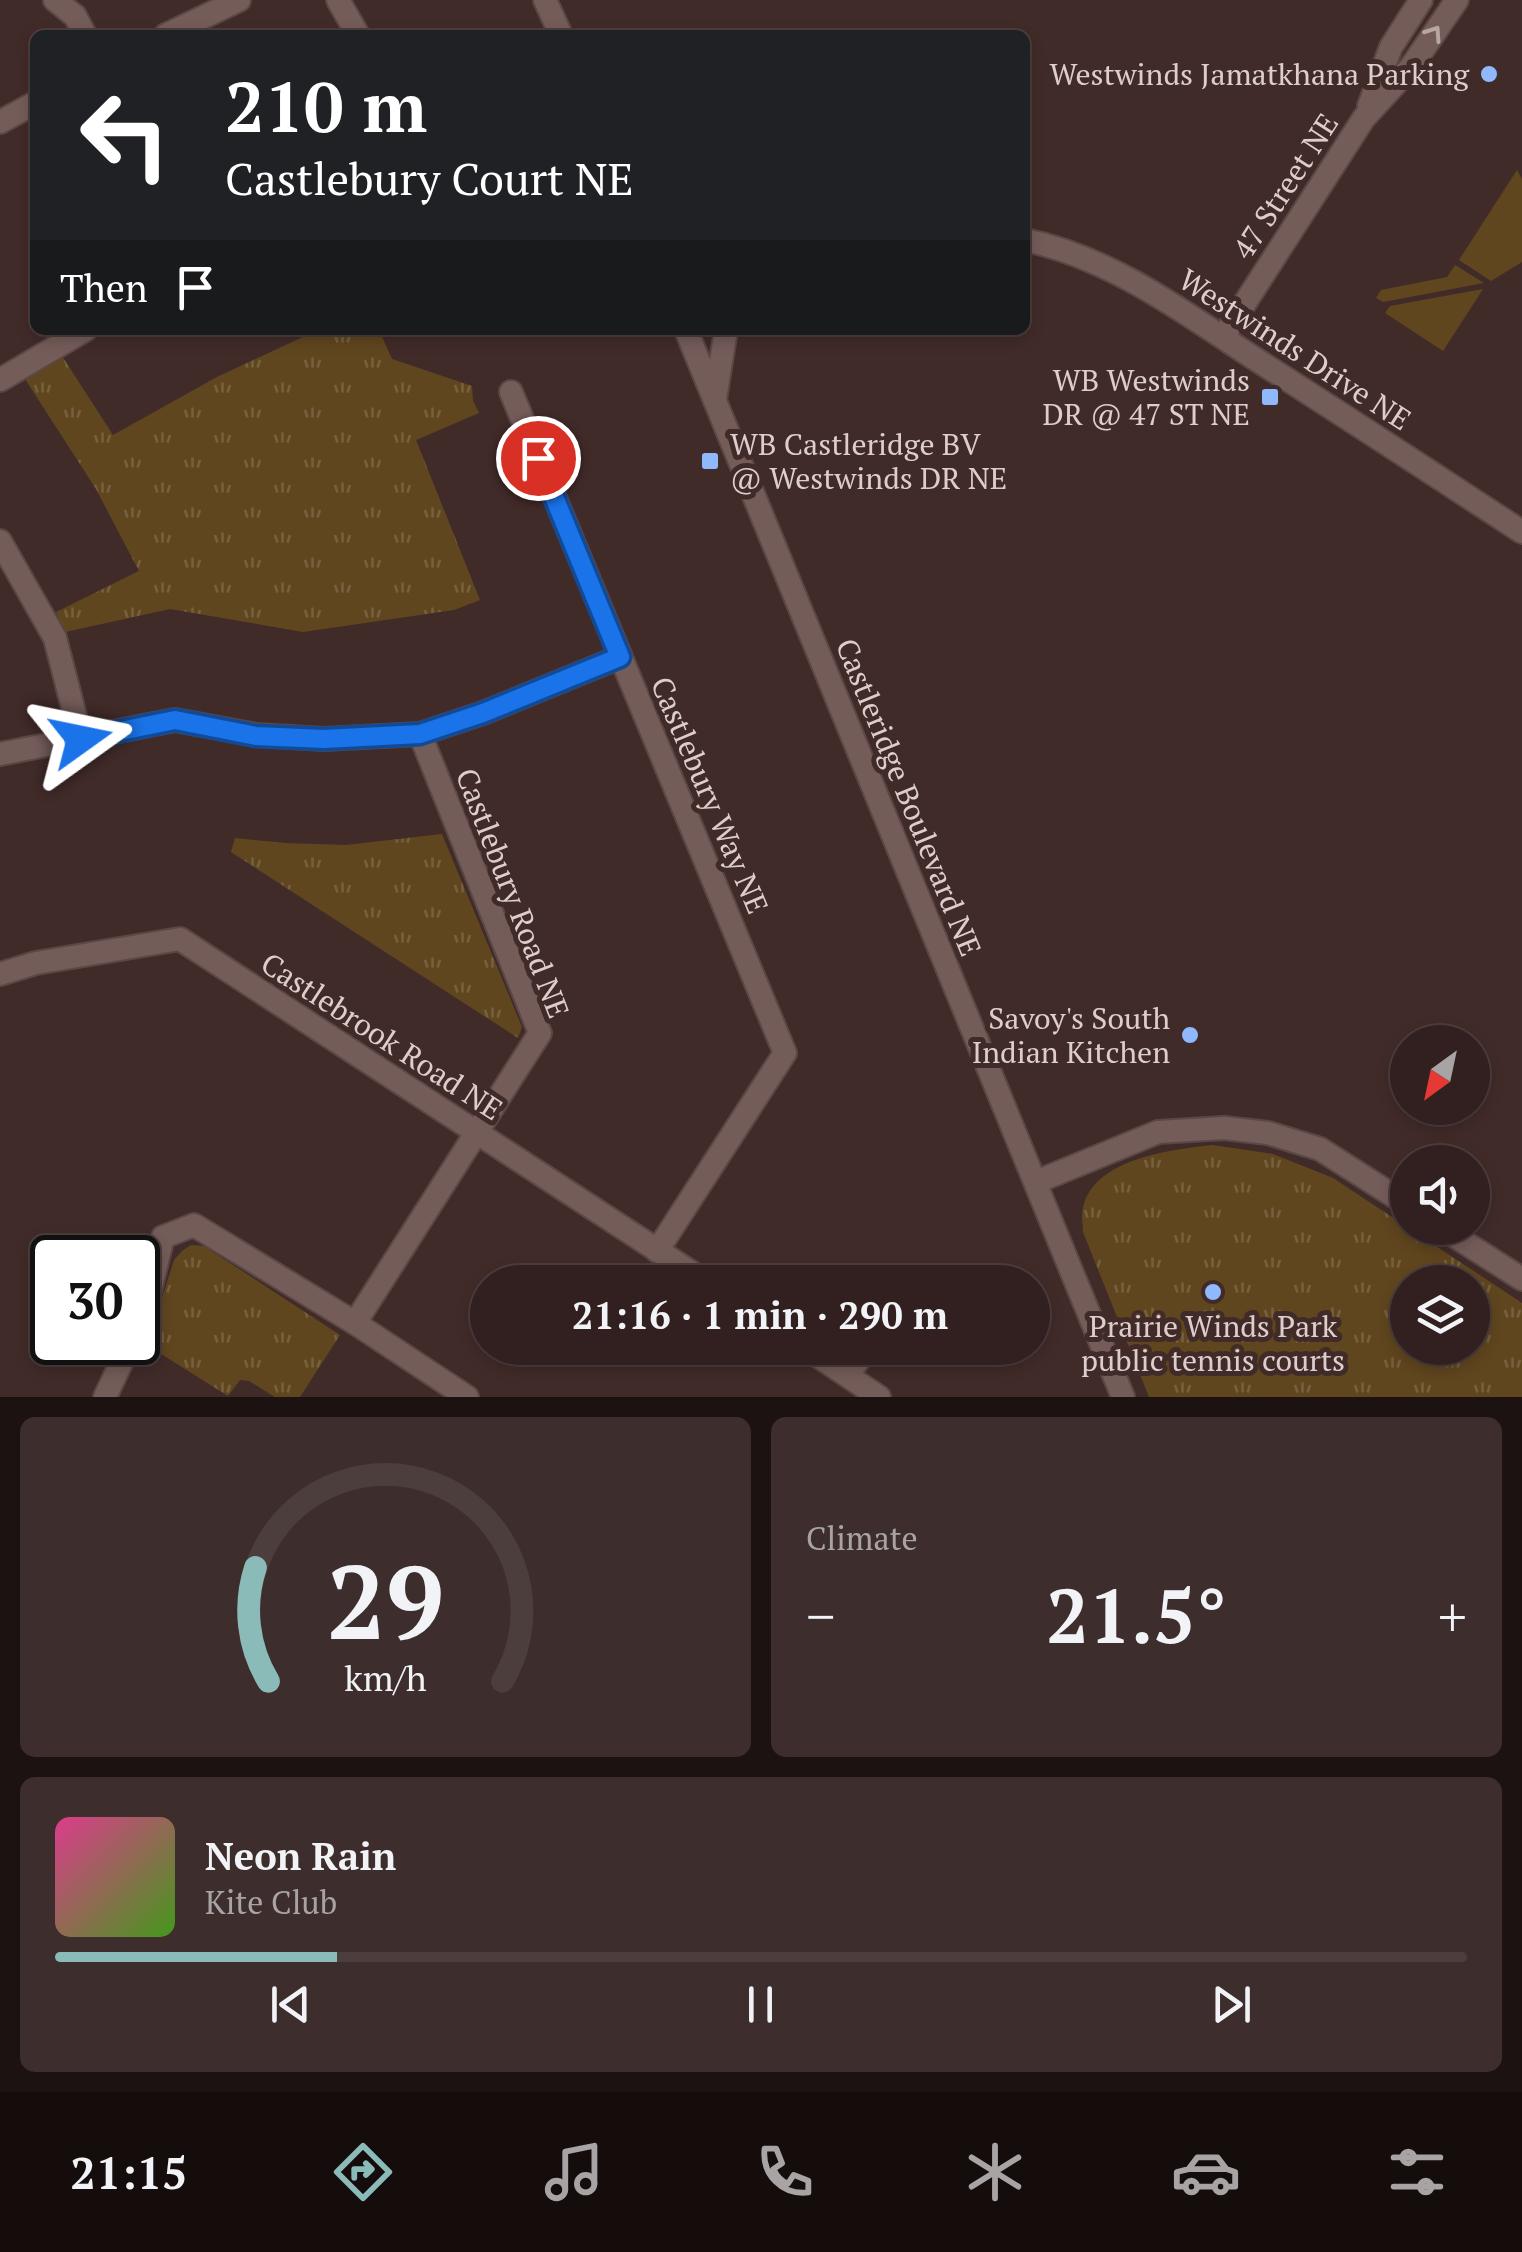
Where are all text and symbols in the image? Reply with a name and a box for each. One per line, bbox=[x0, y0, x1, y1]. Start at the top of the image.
one-way arrow bbox=[1422, 26, 1440, 45]
place label: Westwinds Jamatkhana Parking bbox=[1049, 54, 1470, 94]
text: 210 m bbox=[225, 59, 427, 152]
marker: Westwinds Jamatkhana Parking bbox=[1478, 63, 1500, 85]
icon: left bbox=[60, 70, 190, 200]
street label: 47 Street NE bbox=[1223, 105, 1347, 267]
text: Castlebury Court NE bbox=[225, 148, 634, 208]
street label: Westwinds Drive NE bbox=[1171, 259, 1419, 439]
icon: arrive bbox=[168, 260, 223, 315]
text: Then bbox=[60, 263, 148, 313]
place label: WB Westwinds DR @ 47 ST NE bbox=[1043, 360, 1250, 434]
marker: WB Westwinds DR @ 47 ST NE bbox=[1259, 386, 1281, 408]
pin bbox=[496, 416, 581, 501]
place label: WB Castleridge BV @ Westwinds DR NE bbox=[730, 424, 1007, 498]
icon: arrive bbox=[511, 431, 566, 486]
marker: WB Castleridge BV @ Westwinds DR NE bbox=[699, 450, 721, 472]
street label: Castleridge Boulevard NE bbox=[827, 632, 991, 962]
street label: Castlebury Way NE bbox=[642, 670, 778, 920]
position arrow bbox=[29, 687, 133, 791]
street label: Castlebury Road NE bbox=[447, 762, 579, 1024]
street label: Castlebrook Road NE bbox=[254, 943, 510, 1129]
place label: Savoy's South Indian Kitchen bbox=[972, 998, 1170, 1072]
marker: Savoy's South Indian Kitchen bbox=[1179, 1024, 1201, 1046]
north arrow bbox=[1390, 1025, 1490, 1125]
map controls bbox=[1390, 1025, 1490, 1365]
button: sound bbox=[1390, 1145, 1490, 1245]
speed limit sign: 30 bbox=[30, 1235, 160, 1365]
button: layers bbox=[1390, 1265, 1490, 1365]
marker: Prairie Winds Park public tennis courts bbox=[1202, 1281, 1224, 1303]
text: 21:16 · 1 min · 290 m bbox=[572, 1290, 948, 1340]
place label: Prairie Winds Park public tennis courts bbox=[1081, 1306, 1345, 1380]
text: Climate bbox=[806, 1517, 918, 1559]
text: 29 bbox=[327, 1531, 444, 1669]
text: 21.5° bbox=[1046, 1565, 1227, 1664]
text: − bbox=[806, 1579, 835, 1652]
text: + bbox=[1438, 1579, 1467, 1652]
text: km/h bbox=[344, 1654, 427, 1701]
text: Neon Rain bbox=[205, 1831, 396, 1881]
text: Kite Club bbox=[205, 1881, 337, 1923]
icon: previous bbox=[263, 1977, 318, 2032]
icon: pause bbox=[733, 1977, 788, 2032]
icon: next bbox=[1204, 1977, 1259, 2032]
icon: directions bbox=[328, 2137, 398, 2207]
icon: music bbox=[539, 2137, 609, 2207]
icon: phone bbox=[750, 2137, 820, 2207]
icon: climate bbox=[960, 2137, 1030, 2207]
icon: car bbox=[1171, 2137, 1241, 2207]
icon: filters bbox=[1382, 2137, 1452, 2207]
text: 21:15 bbox=[70, 2142, 187, 2202]

